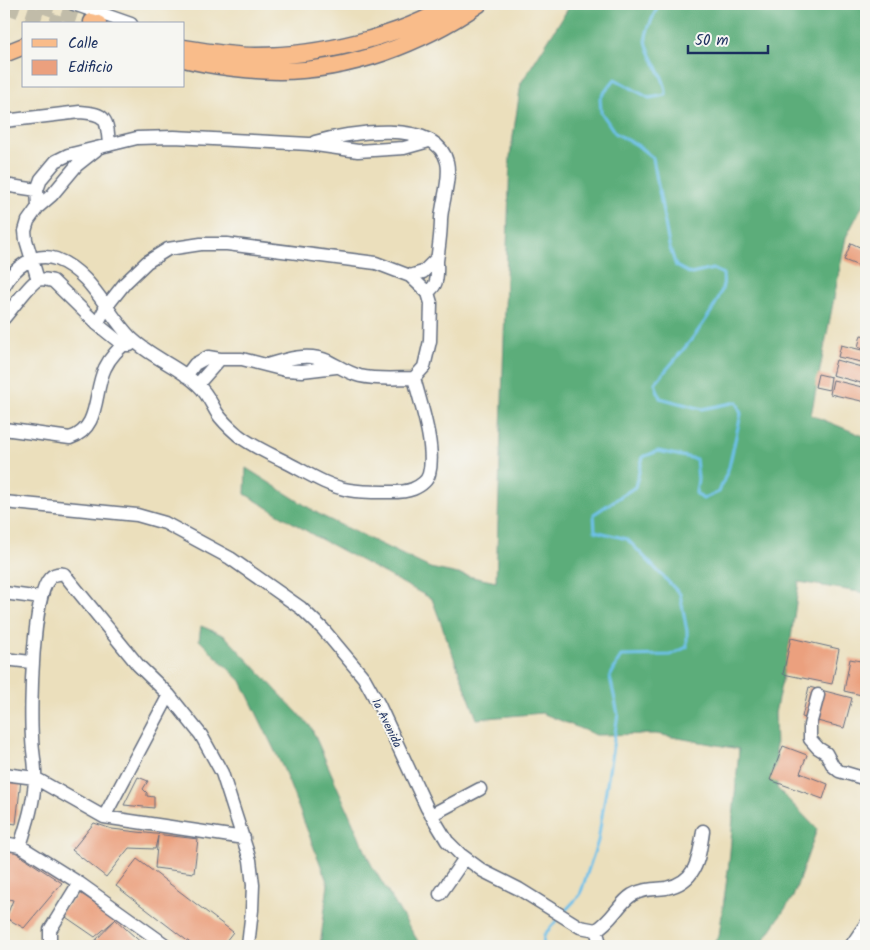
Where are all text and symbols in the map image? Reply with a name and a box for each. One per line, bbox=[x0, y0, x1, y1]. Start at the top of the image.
legend bbox=[22, 22, 185, 88]
scale bar bbox=[688, 22, 768, 54]
text: 50 m bbox=[695, 29, 729, 53]
text: Calle bbox=[68, 32, 98, 56]
text: Edificio bbox=[68, 56, 113, 80]
street label: 1a Avenida bbox=[366, 695, 407, 751]

